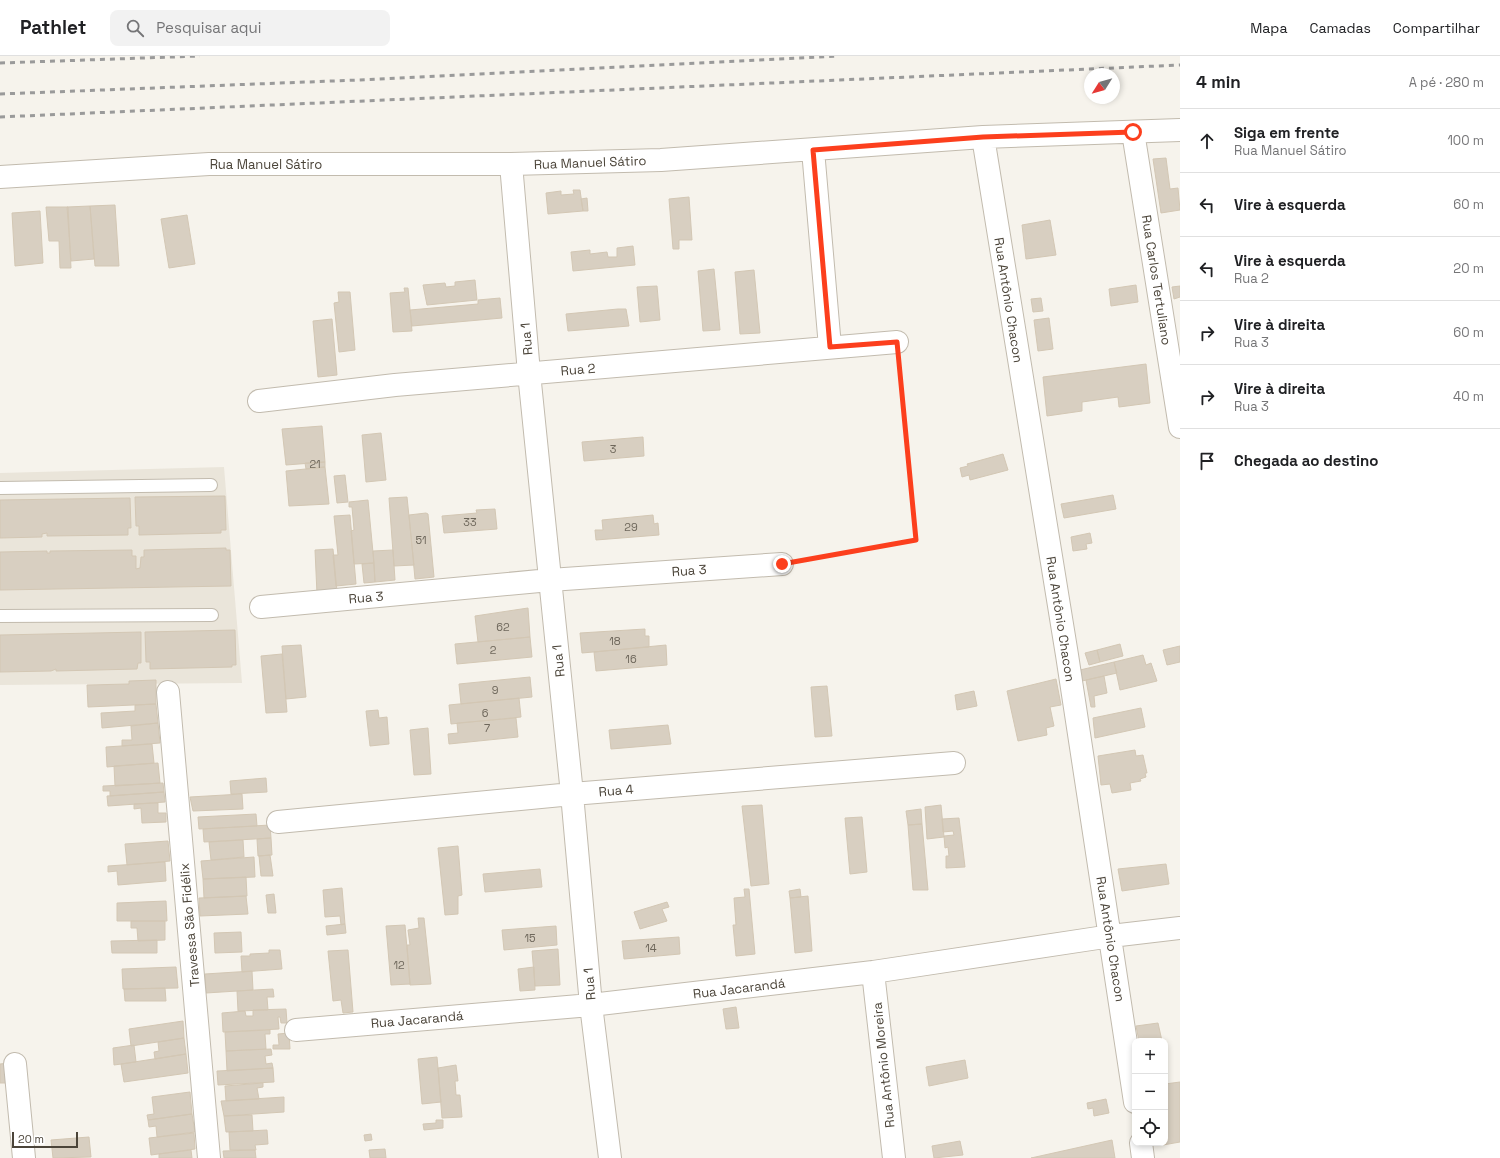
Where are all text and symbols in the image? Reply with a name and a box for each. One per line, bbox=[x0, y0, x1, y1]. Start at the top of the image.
search box bbox=[110, 10, 390, 46]
text: Pathlet bbox=[20, 15, 86, 40]
icon: search bbox=[124, 17, 146, 39]
text: Pesquisar aqui bbox=[156, 18, 261, 37]
text: Mapa bbox=[1250, 19, 1287, 37]
text: Camadas bbox=[1309, 19, 1371, 37]
text: Compartilhar bbox=[1393, 19, 1480, 37]
north arrow bbox=[1084, 68, 1120, 104]
text: 4 min bbox=[1196, 71, 1241, 93]
text: A pé · 280 m bbox=[1409, 74, 1484, 91]
route start bbox=[1124, 123, 1142, 141]
text: Siga em frente bbox=[1234, 123, 1340, 142]
icon: ahead bbox=[1196, 130, 1218, 152]
text: 100 m bbox=[1447, 132, 1484, 149]
text: Rua Manuel Sátiro bbox=[1234, 142, 1347, 159]
street label: Rua Manuel Sátiro bbox=[533, 152, 647, 173]
street label: Rua Manuel Sátiro bbox=[210, 156, 322, 173]
icon: left bbox=[1196, 194, 1218, 216]
text: Vire à esquerda bbox=[1234, 195, 1346, 214]
text: 60 m bbox=[1453, 196, 1484, 213]
street label: Rua Carlos Tertuliano bbox=[1138, 214, 1175, 346]
street label: Rua Antônio Chacon bbox=[990, 236, 1027, 364]
text: Vire à esquerda bbox=[1234, 251, 1346, 270]
icon: left bbox=[1196, 258, 1218, 280]
text: 20 m bbox=[1453, 260, 1484, 277]
text: Rua 2 bbox=[1234, 270, 1269, 287]
text: Vire à direita bbox=[1234, 315, 1325, 334]
street label: Rua 1 bbox=[517, 322, 536, 356]
icon: right bbox=[1196, 322, 1218, 344]
text: 60 m bbox=[1453, 324, 1484, 341]
text: Rua 3 bbox=[1234, 334, 1269, 351]
street label: Rua 2 bbox=[560, 359, 596, 379]
text: Vire à direita bbox=[1234, 379, 1325, 398]
icon: right bbox=[1196, 386, 1218, 408]
text: 40 m bbox=[1453, 388, 1484, 405]
text: Rua 3 bbox=[1234, 398, 1269, 415]
house number: 3 bbox=[610, 442, 617, 456]
icon: arrive bbox=[1196, 450, 1218, 472]
text: Chegada ao destino bbox=[1234, 451, 1378, 470]
house number: 21 bbox=[309, 457, 321, 471]
house number: 33 bbox=[463, 515, 477, 529]
house number: 29 bbox=[624, 520, 638, 534]
house number: 51 bbox=[415, 533, 427, 547]
route end bbox=[773, 555, 791, 573]
street label: Rua Antônio Chacon bbox=[1042, 555, 1079, 683]
street label: Rua 3 bbox=[671, 561, 707, 580]
street label: Rua 3 bbox=[348, 587, 384, 607]
house number: 62 bbox=[496, 620, 510, 634]
house number: 18 bbox=[609, 634, 621, 648]
house number: 2 bbox=[490, 643, 497, 657]
street label: Rua 1 bbox=[548, 644, 569, 678]
house number: 16 bbox=[625, 652, 637, 666]
house number: 9 bbox=[492, 683, 499, 697]
house number: 6 bbox=[482, 706, 489, 720]
house number: 7 bbox=[484, 721, 490, 735]
street label: Rua 4 bbox=[598, 781, 634, 800]
street label: Travessa São Fidélix bbox=[176, 862, 203, 988]
street label: Rua Antônio Chacon bbox=[1092, 875, 1129, 1003]
house number: 15 bbox=[524, 931, 536, 945]
house number: 14 bbox=[645, 941, 657, 955]
house number: 12 bbox=[393, 958, 405, 972]
street label: Rua 1 bbox=[580, 967, 599, 1001]
street label: Rua Jacarandá bbox=[692, 974, 787, 1003]
street label: Rua Antônio Moreira bbox=[868, 1001, 899, 1129]
street label: Rua Jacarandá bbox=[370, 1007, 465, 1032]
map controls bbox=[1132, 1038, 1168, 1146]
button: + bbox=[1132, 1038, 1168, 1074]
button: − bbox=[1132, 1074, 1168, 1110]
button: locate bbox=[1132, 1110, 1168, 1146]
scale bar bbox=[12, 1130, 78, 1149]
text: 20 m bbox=[18, 1132, 44, 1146]

